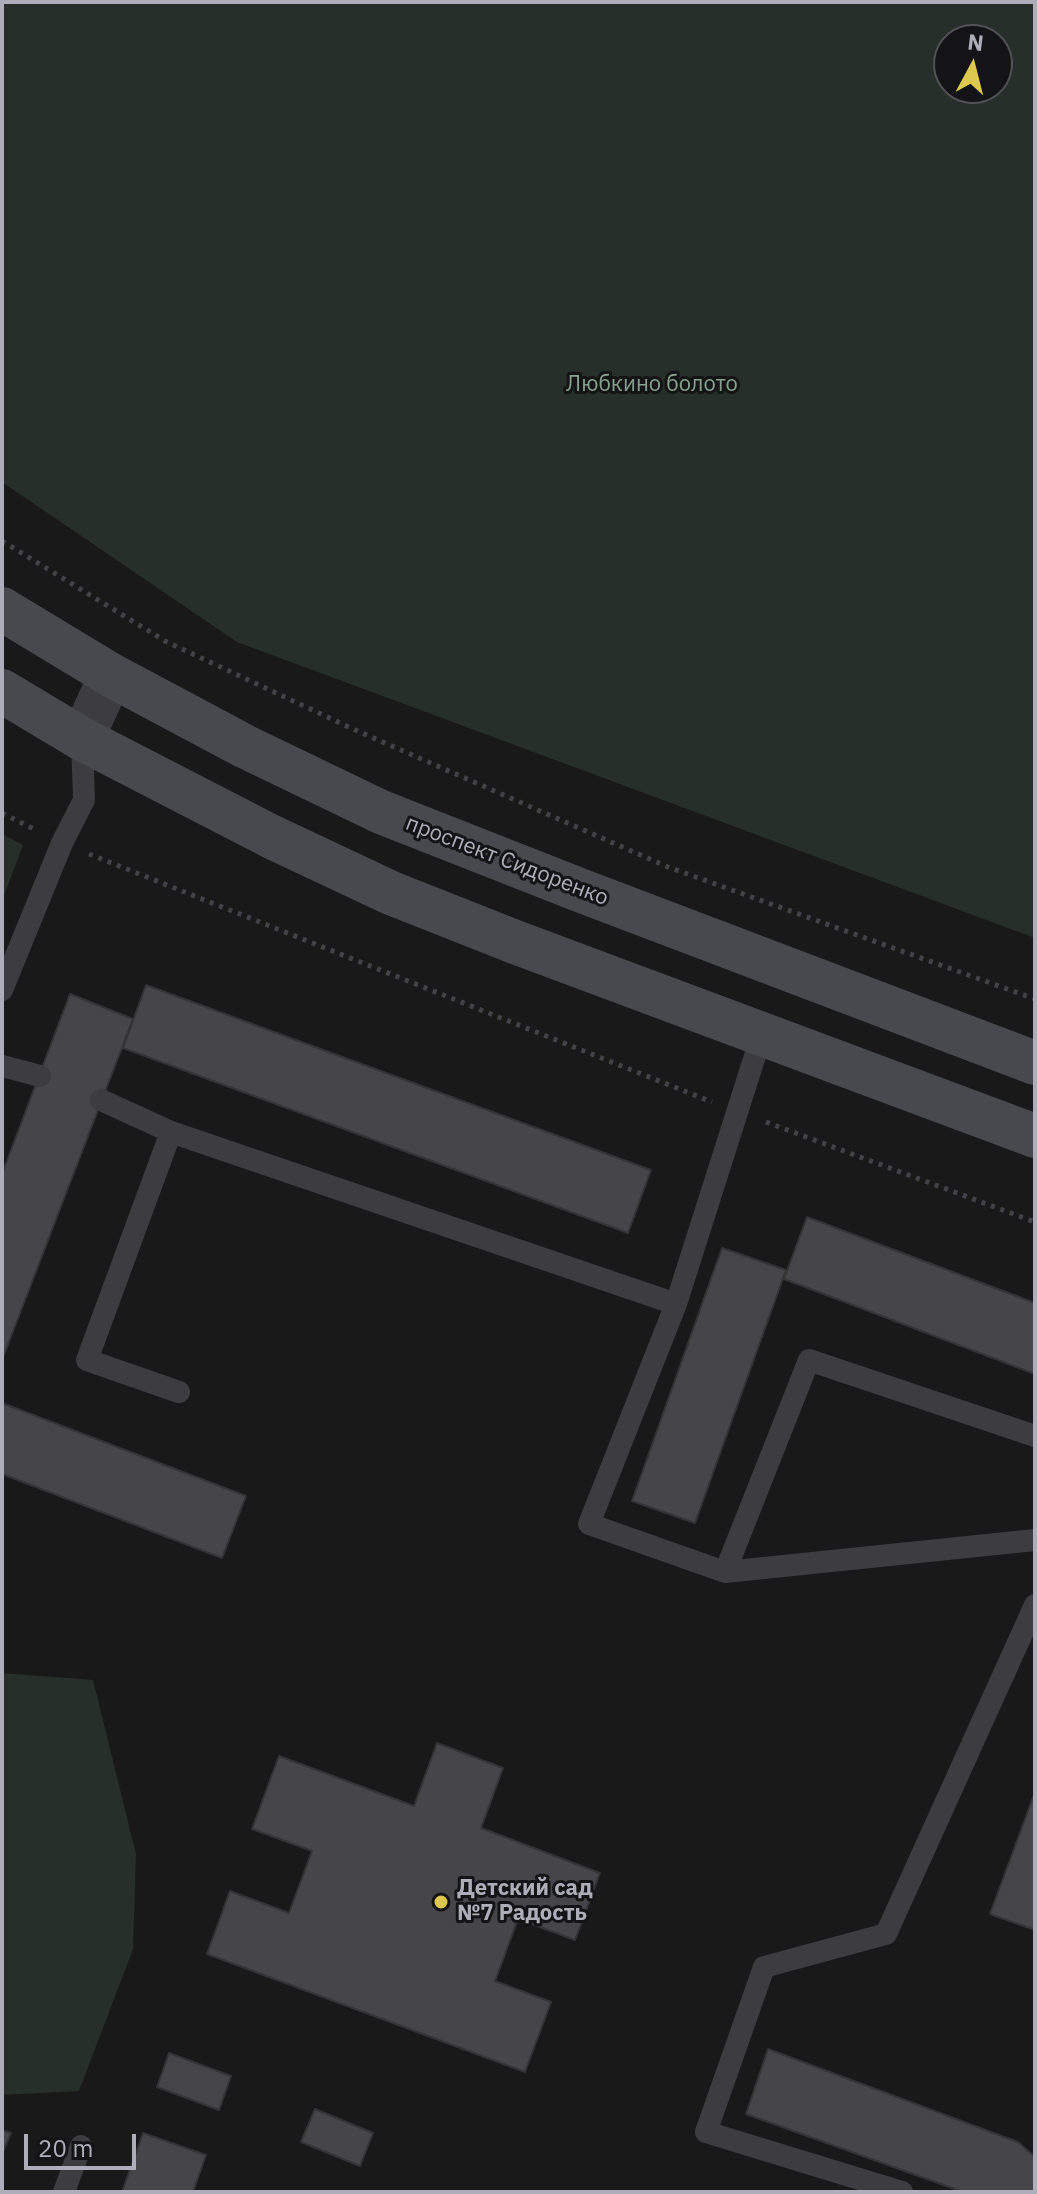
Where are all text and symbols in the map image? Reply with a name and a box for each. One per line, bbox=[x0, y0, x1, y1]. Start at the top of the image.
north arrow bbox=[933, 24, 1013, 104]
text: N bbox=[966, 26, 985, 57]
park label: Любкино болото bbox=[566, 372, 738, 398]
street label: проспект Сидоренко bbox=[402, 810, 612, 912]
place label: Детский сад №7 Радость bbox=[457, 1876, 593, 1928]
marker: Детский сад №7 Радость bbox=[432, 1893, 450, 1911]
scale bar bbox=[28, 2118, 140, 2168]
text: 20 m bbox=[38, 2132, 93, 2164]

